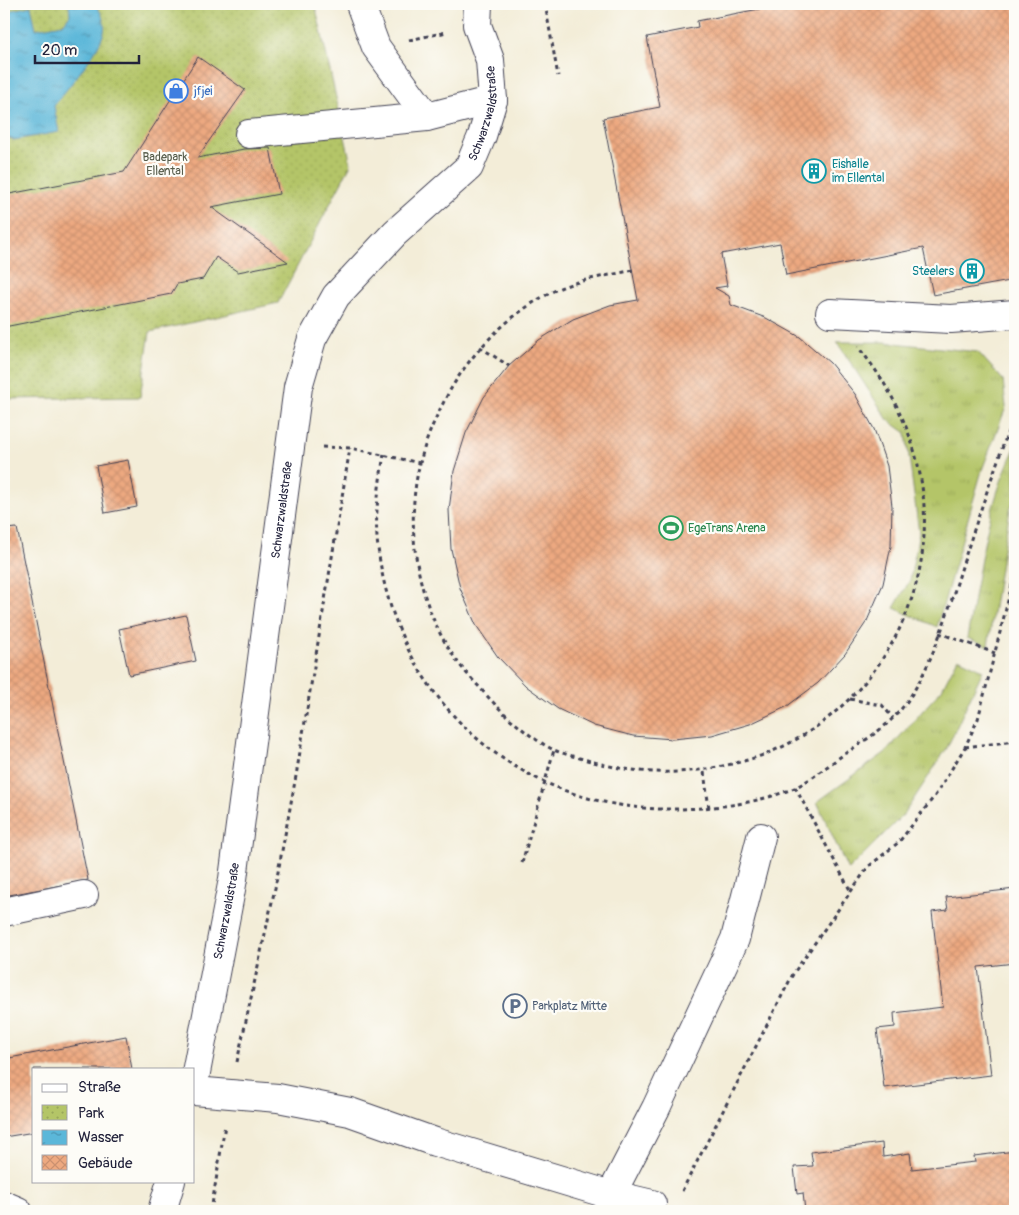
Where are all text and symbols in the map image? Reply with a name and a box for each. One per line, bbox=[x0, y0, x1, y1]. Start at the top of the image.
scale bar bbox=[35, 32, 139, 64]
text: 20 m bbox=[42, 41, 77, 60]
street label: Schwarzwaldstraße bbox=[465, 65, 501, 163]
shop icon: jfjei bbox=[163, 78, 189, 104]
place label: jfjei bbox=[193, 84, 212, 99]
park label: Badepark Ellental bbox=[143, 150, 187, 179]
place label: Eishalle im Ellental bbox=[832, 157, 885, 186]
building icon: Eishalle im Ellental bbox=[801, 158, 827, 184]
building icon: Steelers bbox=[959, 258, 985, 284]
place label: Steelers bbox=[912, 264, 955, 279]
street label: Schwarzwaldstraße bbox=[268, 460, 296, 559]
sports icon: EgeTrans Arena bbox=[658, 515, 684, 541]
place label: EgeTrans Arena bbox=[688, 521, 766, 536]
street label: Schwarzwaldstraße bbox=[210, 862, 243, 961]
parking icon: Parkplatz Mitte bbox=[502, 993, 528, 1019]
place label: Parkplatz Mitte bbox=[532, 999, 607, 1014]
legend bbox=[32, 1068, 195, 1182]
text: Straße bbox=[78, 1078, 121, 1097]
text: Park bbox=[78, 1104, 105, 1123]
text: Wasser bbox=[78, 1128, 125, 1147]
text: Gebäude bbox=[78, 1154, 133, 1173]

